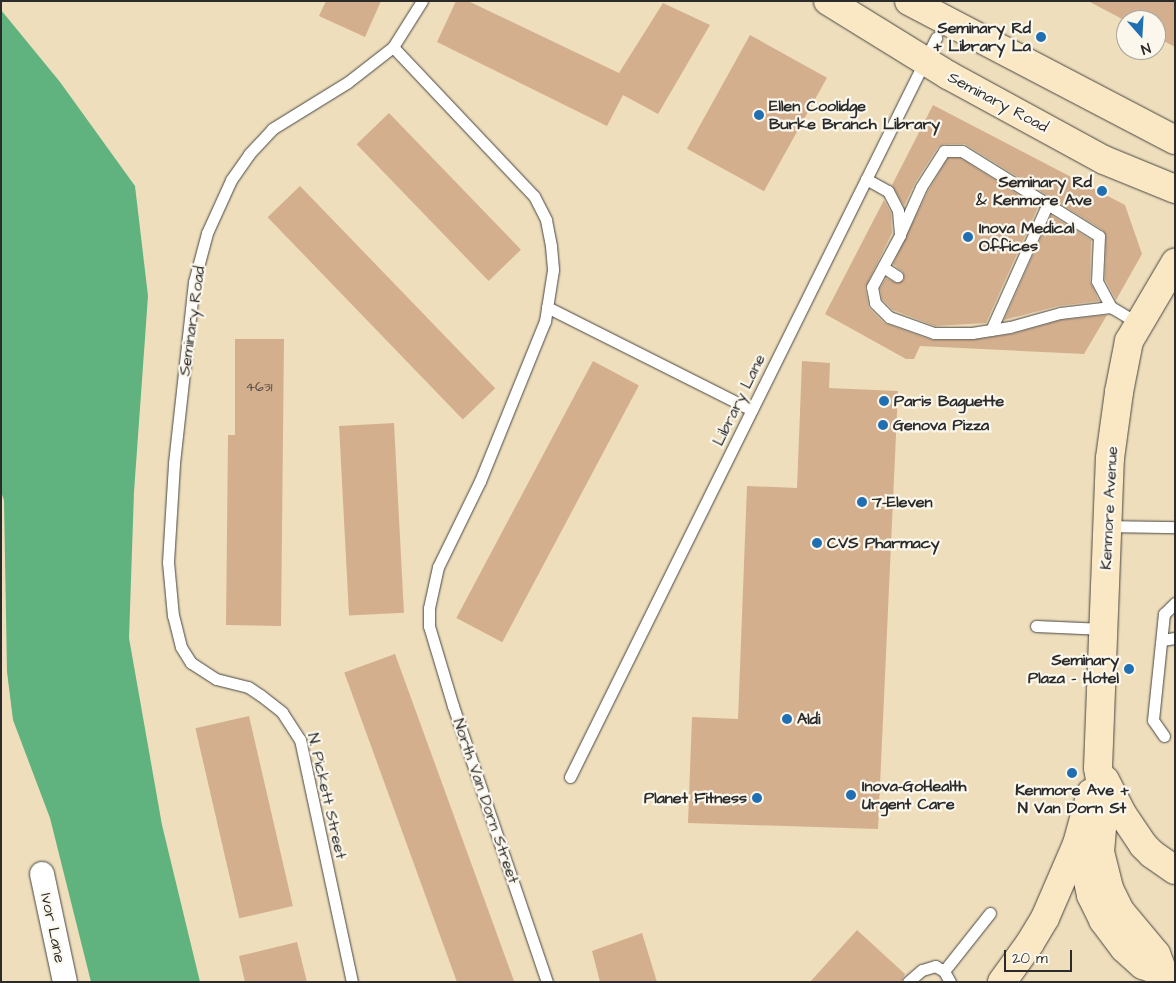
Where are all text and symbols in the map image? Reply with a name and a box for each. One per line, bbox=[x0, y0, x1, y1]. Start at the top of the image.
north arrow bbox=[1116, 10, 1166, 60]
place label: Seminary Rd + Library La bbox=[934, 18, 1031, 56]
marker: Seminary Rd + Library La bbox=[1035, 31, 1047, 43]
text: N bbox=[1138, 37, 1153, 59]
street label: Seminary Road bbox=[945, 68, 1051, 136]
place label: Ellen Coolidge Burke Branch Library bbox=[769, 96, 940, 134]
marker: Ellen Coolidge Burke Branch Library bbox=[753, 109, 765, 121]
place label: Seminary Rd & Kenmore Ave bbox=[976, 172, 1092, 210]
marker: Seminary Rd & Kenmore Ave bbox=[1096, 185, 1108, 197]
place label: Inova Medical Offices bbox=[979, 218, 1075, 256]
marker: Inova Medical Offices bbox=[961, 230, 975, 244]
street label: Seminary Road bbox=[175, 265, 209, 377]
street label: Library Lane bbox=[709, 351, 769, 449]
house number: 4631 bbox=[245, 379, 273, 395]
place label: Paris Baguette bbox=[894, 391, 1004, 411]
marker: Paris Baguette bbox=[878, 395, 890, 407]
place label: Genova Pizza bbox=[893, 415, 989, 435]
marker: Genova Pizza bbox=[877, 419, 889, 431]
street label: Kenmore Avenue bbox=[1096, 446, 1122, 570]
place label: 7-Eleven bbox=[872, 492, 932, 512]
marker: 7-Eleven bbox=[856, 496, 868, 508]
place label: CVS Pharmacy bbox=[827, 533, 940, 553]
marker: CVS Pharmacy bbox=[811, 537, 823, 549]
place label: Seminary Plaza - Hotel bbox=[1028, 650, 1119, 688]
marker: Seminary Plaza - Hotel bbox=[1123, 663, 1135, 675]
place label: Aldi bbox=[797, 709, 820, 729]
marker: Aldi bbox=[781, 713, 793, 725]
street label: North Van Dorn Street bbox=[449, 716, 523, 886]
street label: N. Pickett Street bbox=[303, 731, 351, 861]
marker: Kenmore Ave + N Van Dorn St bbox=[1066, 767, 1078, 779]
place label: Inova-GoHealth Urgent Care bbox=[862, 776, 966, 814]
place label: Kenmore Ave + N Van Dorn St bbox=[1015, 780, 1129, 818]
place label: Planet Fitness bbox=[644, 788, 747, 808]
marker: Inova-GoHealth Urgent Care bbox=[844, 788, 858, 802]
marker: Planet Fitness bbox=[751, 792, 763, 804]
street label: Ivor Lane bbox=[36, 891, 70, 965]
scale bar bbox=[1006, 940, 1074, 972]
text: 20 m bbox=[1012, 948, 1048, 969]

